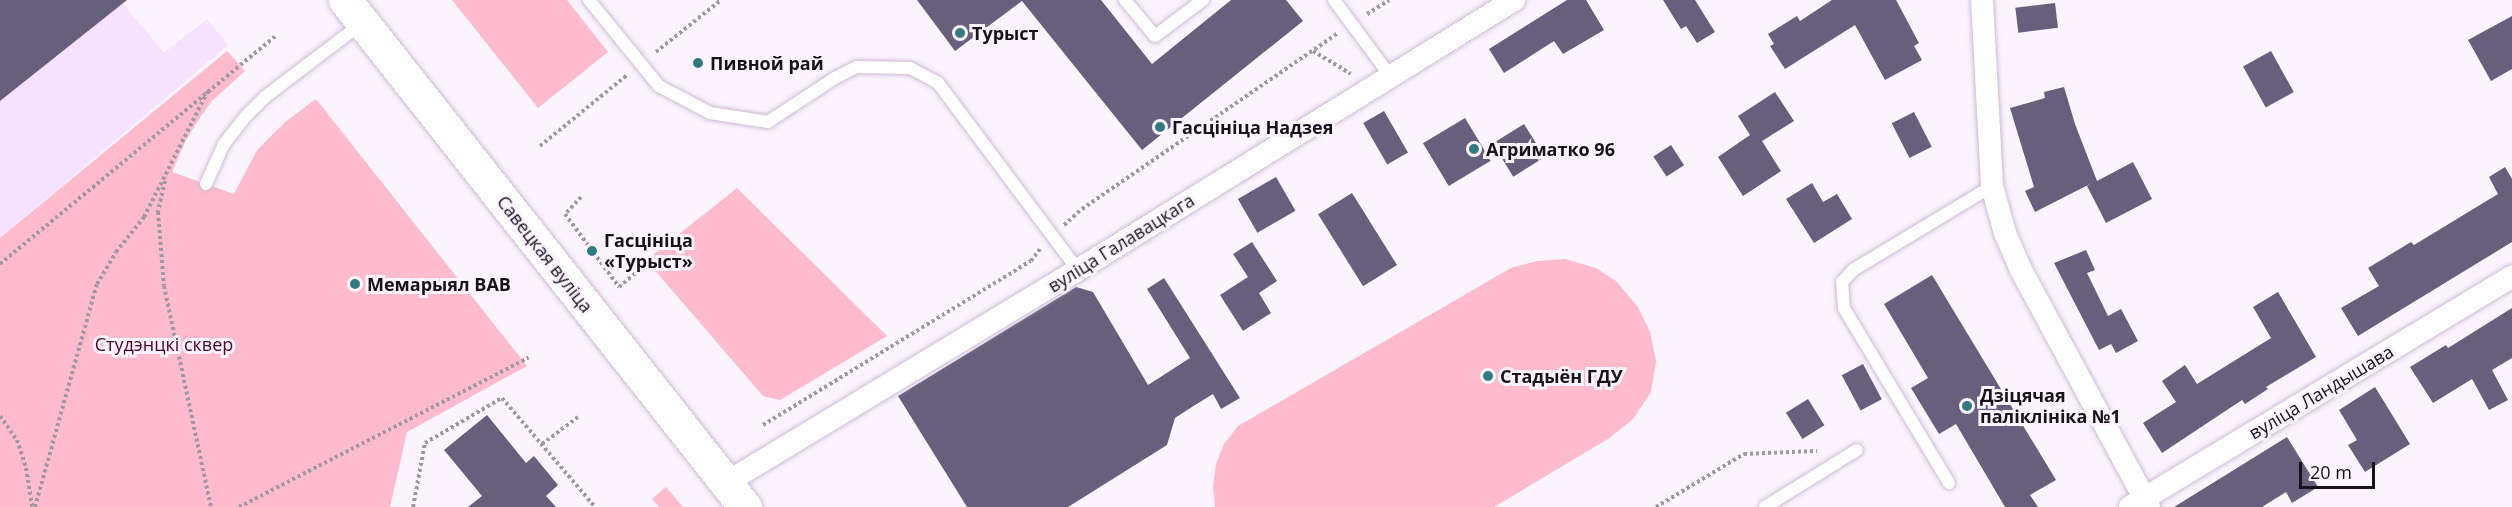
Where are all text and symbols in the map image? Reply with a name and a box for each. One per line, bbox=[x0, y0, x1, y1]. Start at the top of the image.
place label: Турыст bbox=[972, 22, 1039, 44]
marker: Турыст bbox=[953, 26, 967, 40]
place label: Пивной рай bbox=[710, 52, 824, 74]
marker: Пивной рай bbox=[691, 56, 705, 70]
place label: Гасцініца Надзея bbox=[1172, 116, 1333, 138]
marker: Гасцініца Надзея bbox=[1153, 120, 1167, 134]
place label: Агриматко 96 bbox=[1486, 138, 1615, 160]
marker: Агриматко 96 bbox=[1467, 142, 1481, 156]
street label: вуліца Галавацкага bbox=[1044, 189, 1198, 297]
street label: Савецкая вуліца bbox=[493, 191, 597, 317]
place label: Гасцініца «Турыст» bbox=[604, 230, 693, 272]
marker: Гасцініца «Турыст» bbox=[585, 244, 599, 258]
place label: Мемарыял ВАВ bbox=[367, 273, 511, 295]
marker: Мемарыял ВАВ bbox=[348, 277, 362, 291]
park label: Студэнцкі сквер bbox=[95, 333, 233, 355]
street label: вуліца Ландышава bbox=[2245, 340, 2397, 444]
place label: Стадыён ГДУ bbox=[1500, 365, 1623, 387]
marker: Стадыён ГДУ bbox=[1481, 369, 1495, 383]
place label: Дзіцячая паліклініка №1 bbox=[1980, 385, 2121, 428]
marker: Дзіцячая паліклініка №1 bbox=[1958, 397, 1976, 415]
scale bar bbox=[2302, 450, 2378, 488]
text: 20 m bbox=[2310, 460, 2352, 484]

